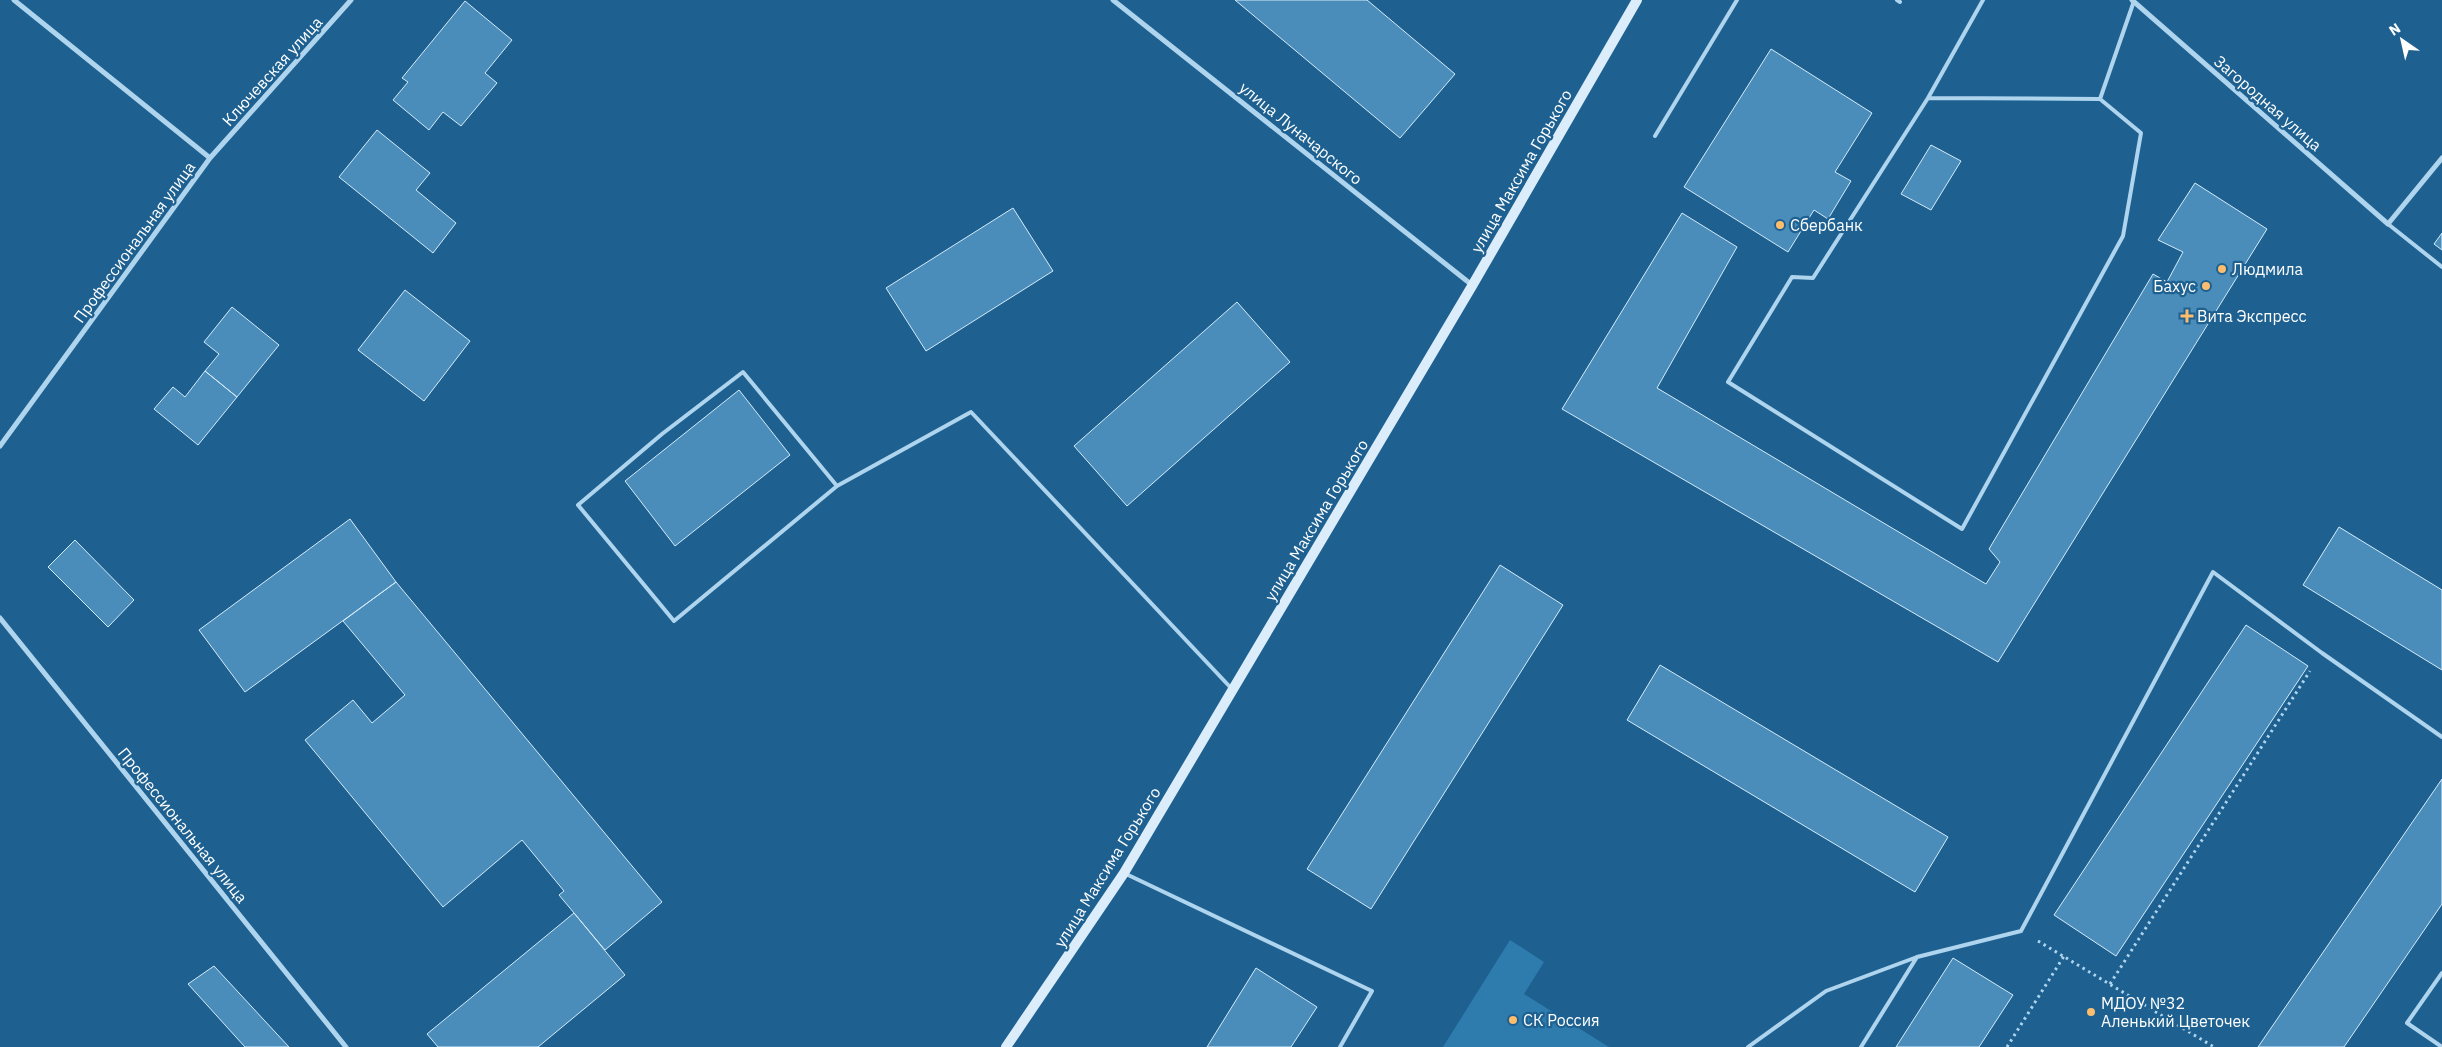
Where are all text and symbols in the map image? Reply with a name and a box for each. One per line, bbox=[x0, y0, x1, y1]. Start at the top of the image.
street label: Ключевская улица bbox=[218, 12, 327, 130]
north arrow bbox=[2377, 15, 2427, 65]
text: N bbox=[2385, 19, 2404, 40]
street label: Загородная улица bbox=[2210, 51, 2326, 155]
street label: улица Луначарского bbox=[1235, 77, 1367, 189]
street label: улица Максима Горького bbox=[1466, 86, 1576, 256]
street label: Профессиональная улица bbox=[69, 157, 200, 327]
place label: Сбербанк bbox=[1790, 215, 1863, 235]
marker: Сбербанк bbox=[1774, 219, 1786, 231]
place label: Людмила bbox=[2232, 259, 2304, 279]
marker: Людмила bbox=[2216, 263, 2228, 275]
place label: Бахус bbox=[2153, 276, 2196, 296]
marker: Бахус bbox=[2200, 280, 2212, 292]
place label: Вита Экспресс bbox=[2197, 306, 2306, 326]
marker: Вита Экспресс bbox=[2181, 310, 2193, 322]
street label: улица Максима Горького bbox=[1260, 435, 1372, 605]
street label: Профессиональная улица bbox=[114, 743, 252, 907]
street label: улица Максима Горького bbox=[1049, 783, 1165, 951]
place label: МДОУ №32 Аленький Цветочек bbox=[2101, 993, 2250, 1031]
marker: МДОУ №32 Аленький Цветочек bbox=[2085, 1006, 2097, 1018]
place label: СК Россия bbox=[1523, 1010, 1600, 1030]
marker: СК Россия bbox=[1507, 1014, 1519, 1026]

